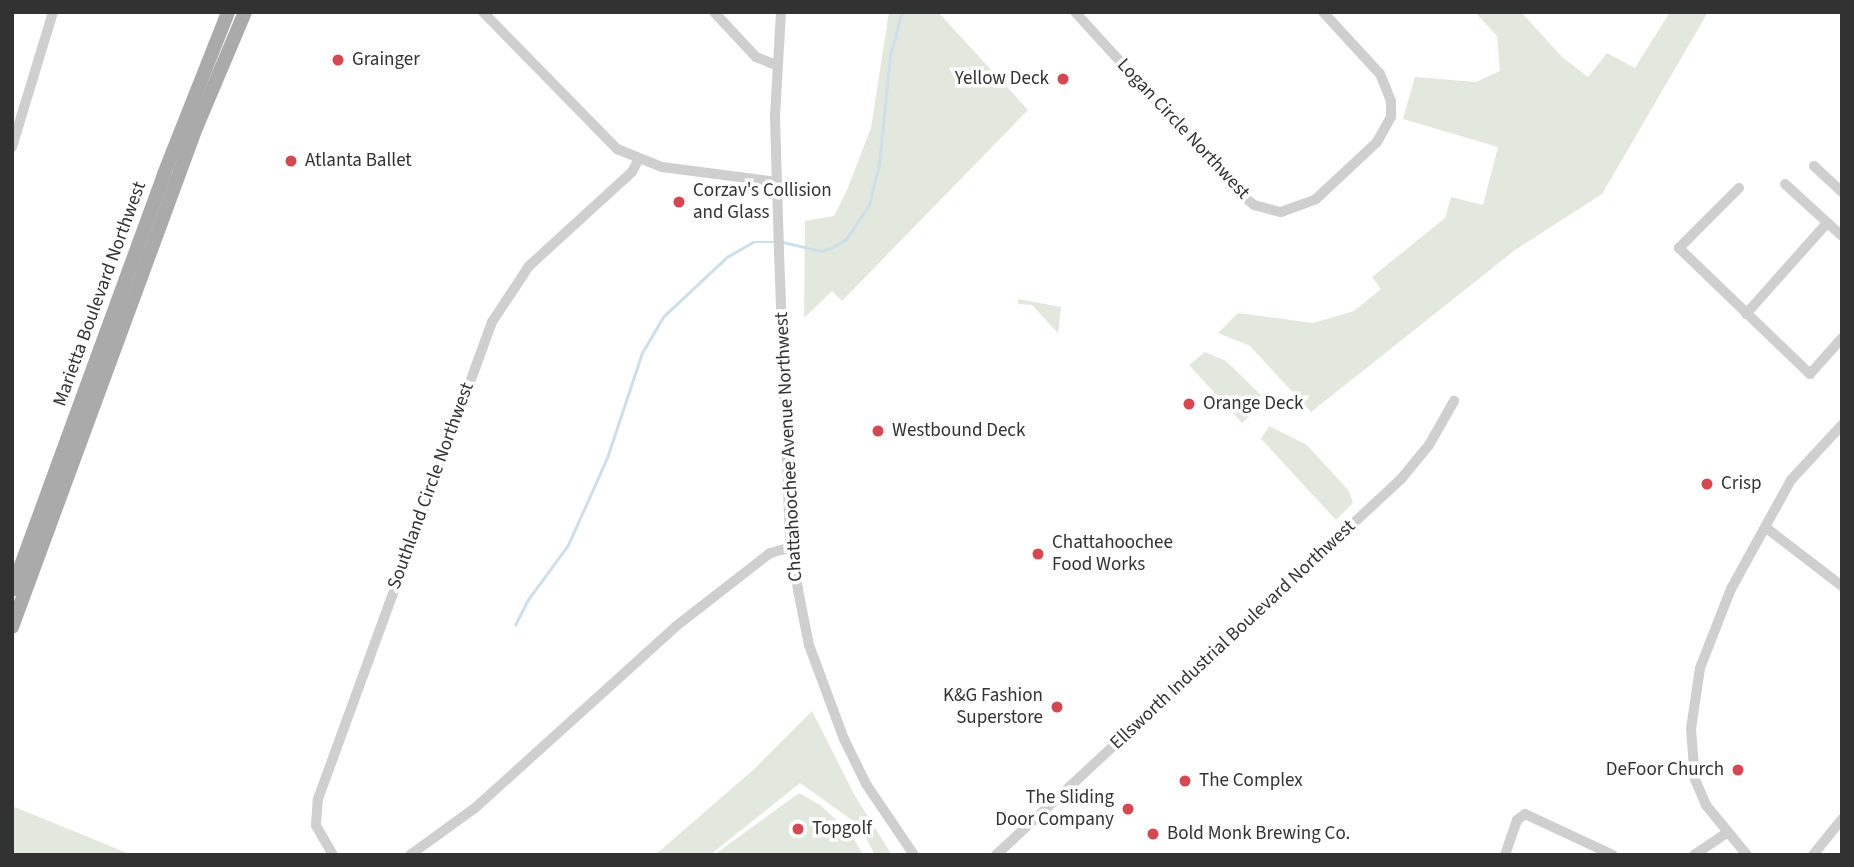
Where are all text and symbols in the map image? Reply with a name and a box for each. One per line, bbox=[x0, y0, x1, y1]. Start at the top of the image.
place label: Grainger bbox=[352, 49, 420, 71]
marker: Grainger bbox=[330, 52, 346, 68]
street label: Logan Circle Northwest bbox=[1112, 54, 1254, 204]
place label: Yellow Deck bbox=[955, 68, 1049, 90]
marker: Yellow Deck bbox=[1055, 71, 1071, 87]
place label: Atlanta Ballet bbox=[305, 150, 412, 172]
marker: Atlanta Ballet bbox=[283, 153, 299, 169]
street label: Marietta Boulevard Northwest bbox=[49, 179, 151, 409]
place label: Corzav's Collision and Glass bbox=[693, 180, 832, 224]
marker: Corzav's Collision and Glass bbox=[671, 194, 687, 210]
street label: Chattahoochee Avenue Northwest bbox=[771, 312, 807, 582]
street label: Southland Circle Northwest bbox=[383, 380, 479, 592]
place label: Orange Deck bbox=[1203, 393, 1303, 415]
marker: Orange Deck bbox=[1181, 396, 1197, 412]
place label: Westbound Deck bbox=[892, 420, 1025, 442]
marker: Westbound Deck bbox=[870, 423, 886, 439]
place label: Crisp bbox=[1721, 473, 1762, 495]
marker: Crisp bbox=[1699, 476, 1715, 492]
street label: Ellsworth Industrial Boulevard Northwest bbox=[1106, 515, 1360, 755]
place label: Chattahoochee Food Works bbox=[1052, 532, 1173, 576]
marker: Chattahoochee Food Works bbox=[1030, 546, 1046, 562]
place label: K&G Fashion Superstore bbox=[943, 685, 1043, 729]
marker: K&G Fashion Superstore bbox=[1049, 699, 1065, 715]
place label: DeFoor Church bbox=[1606, 759, 1724, 781]
marker: DeFoor Church bbox=[1730, 762, 1746, 778]
place label: The Complex bbox=[1199, 770, 1303, 792]
marker: The Complex bbox=[1177, 773, 1193, 789]
place label: The Sliding Door Company bbox=[995, 787, 1114, 831]
marker: The Sliding Door Company bbox=[1120, 801, 1136, 817]
place label: Topgolf bbox=[812, 818, 872, 840]
marker: Topgolf bbox=[790, 821, 806, 837]
place label: Bold Monk Brewing Co. bbox=[1167, 823, 1350, 845]
marker: Bold Monk Brewing Co. bbox=[1145, 826, 1161, 842]

